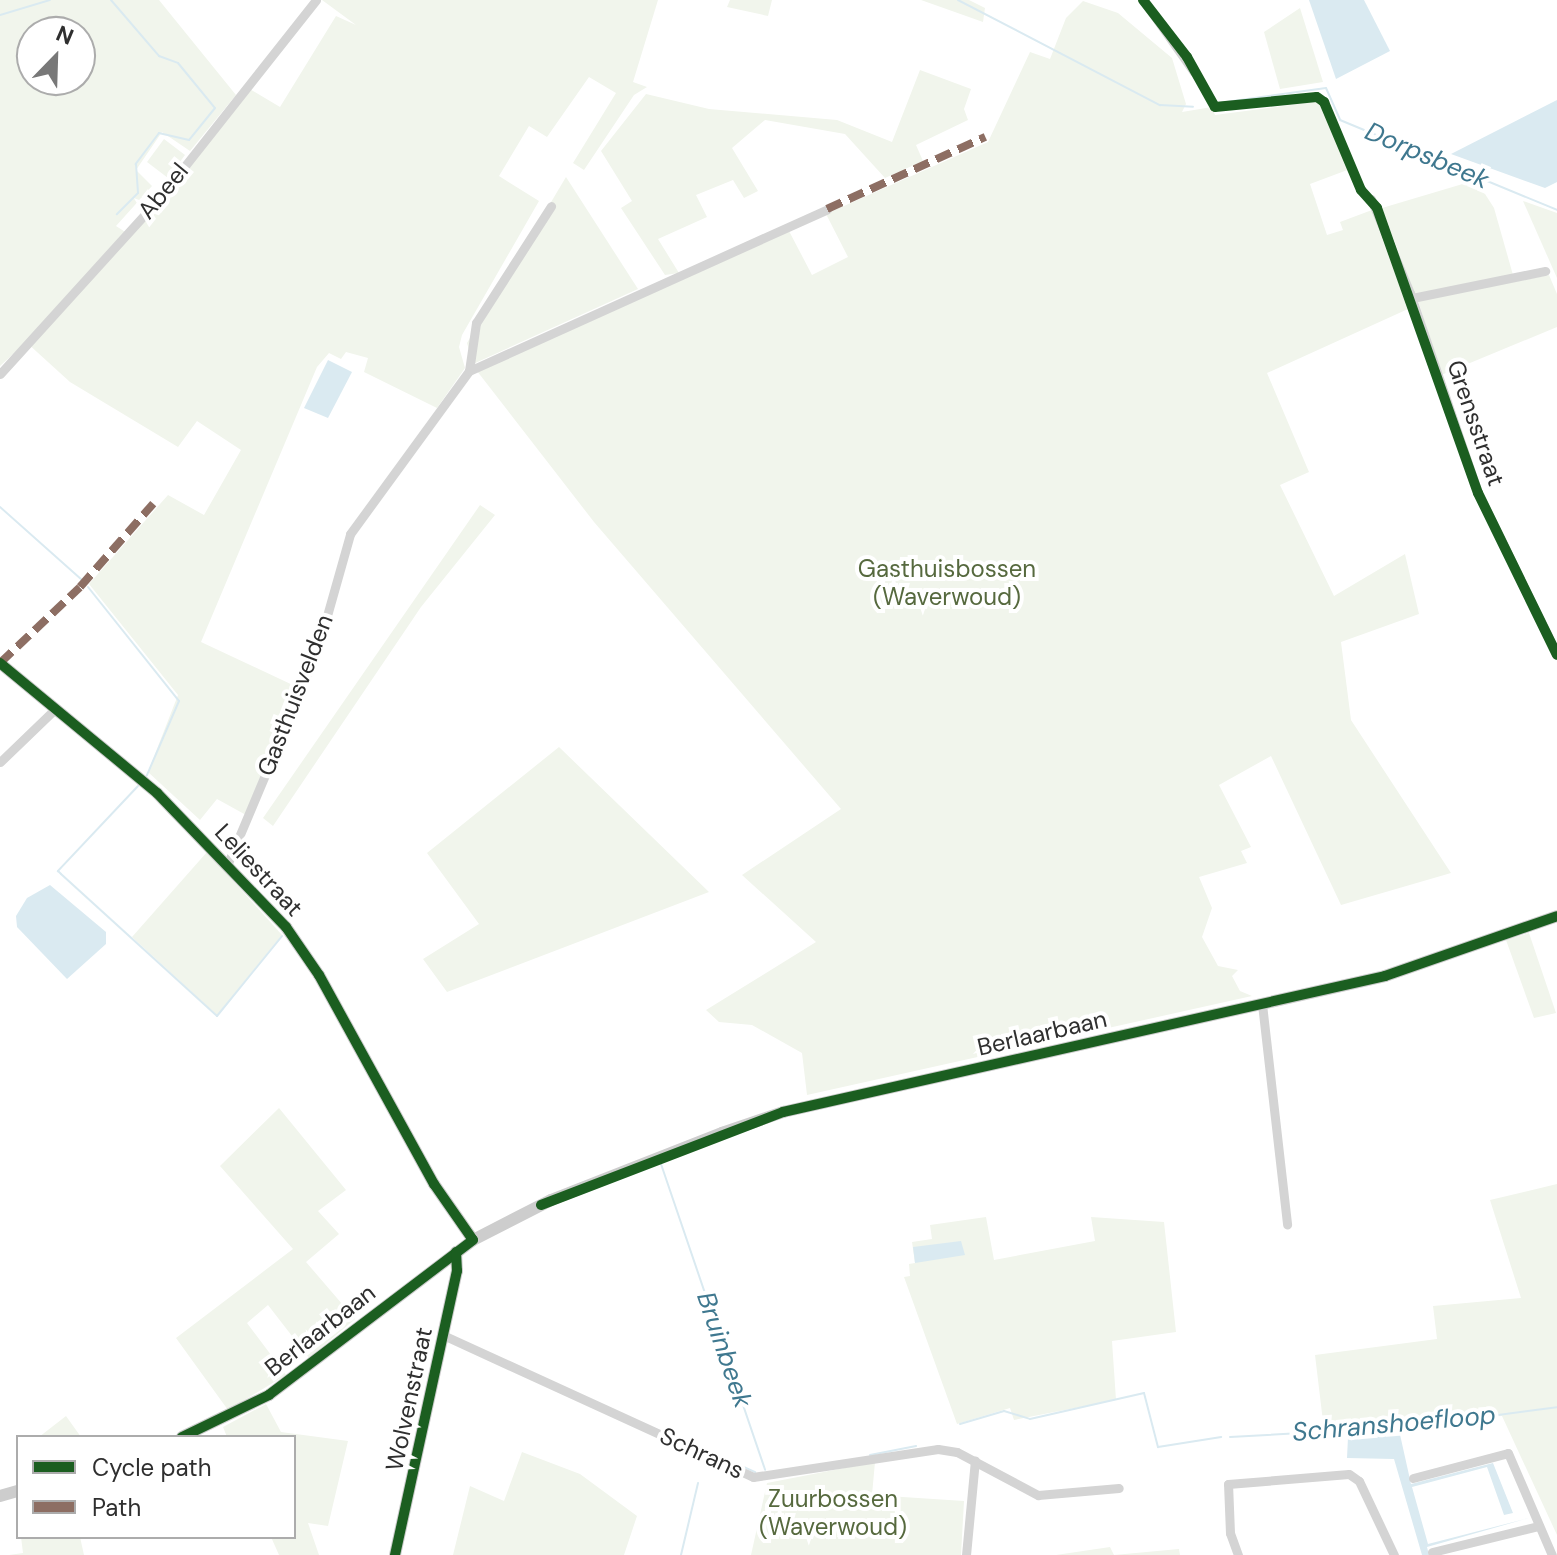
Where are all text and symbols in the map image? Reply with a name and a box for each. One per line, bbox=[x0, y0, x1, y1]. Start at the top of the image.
north arrow bbox=[16, 16, 96, 96]
text: N bbox=[52, 19, 78, 52]
water label: Dorpsbeek bbox=[1360, 116, 1494, 196]
street label: Abeel bbox=[132, 157, 194, 225]
street label: Grensstraat bbox=[1441, 356, 1511, 490]
park label: Gasthuisbossen (Waverwoud) bbox=[858, 555, 1036, 611]
street label: Gasthuisvelden bbox=[251, 610, 339, 780]
street label: Leliestraat bbox=[209, 818, 309, 922]
street label: Berlaarbaan bbox=[974, 1004, 1110, 1062]
street label: Berlaarbaan bbox=[259, 1278, 381, 1382]
water label: Bruinbeek bbox=[690, 1288, 758, 1412]
street label: Wolvenstraat bbox=[380, 1325, 438, 1473]
water label: Schranshoefloop bbox=[1291, 1400, 1497, 1448]
street label: Schrans bbox=[655, 1421, 749, 1485]
legend bbox=[16, 1435, 296, 1539]
text: Cycle path bbox=[92, 1452, 211, 1483]
park label: Zuurbossen (Waverwoud) bbox=[759, 1485, 907, 1541]
text: Path bbox=[92, 1492, 141, 1523]

